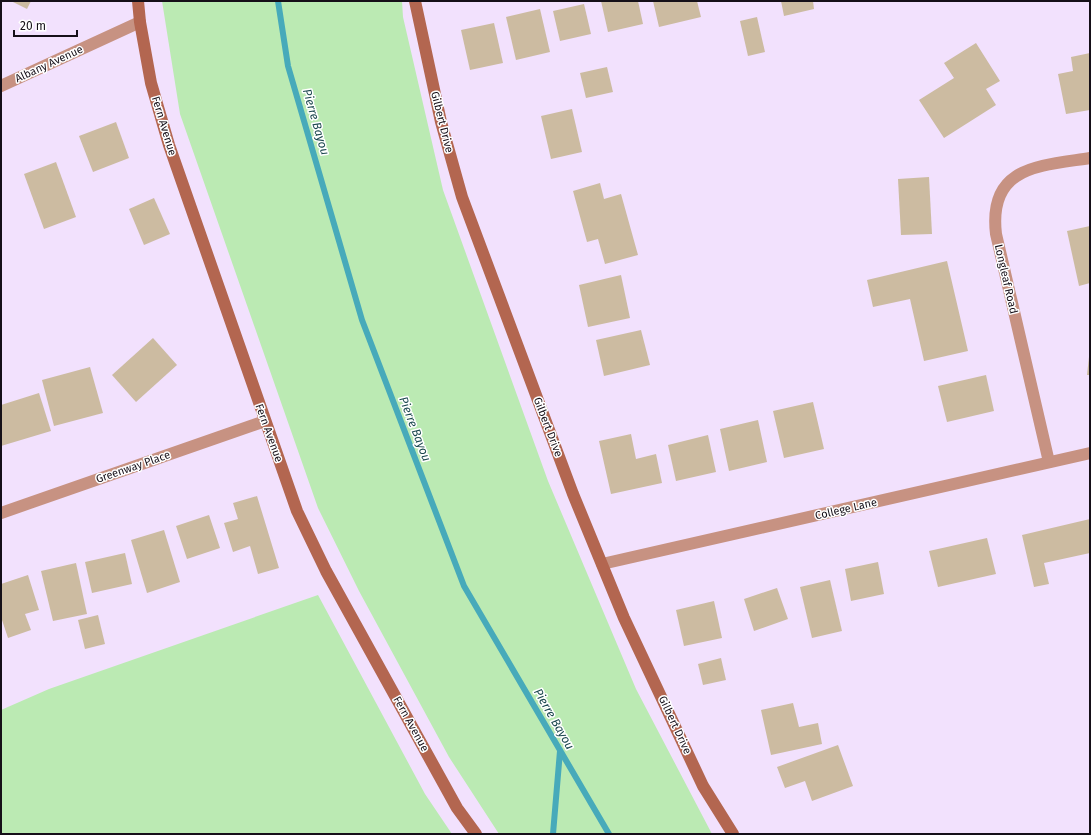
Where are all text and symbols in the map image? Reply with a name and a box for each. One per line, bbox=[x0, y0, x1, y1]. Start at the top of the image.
scale bar bbox=[14, 12, 77, 38]
text: 20 m bbox=[20, 19, 46, 33]
street label: Albany Avenue bbox=[13, 43, 85, 85]
water label: Pierre Bayou bbox=[300, 87, 332, 157]
street label: Gilbert Drive bbox=[428, 90, 456, 154]
street label: Fern Avenue bbox=[149, 95, 179, 157]
street label: Longleaf Road bbox=[992, 243, 1020, 315]
water label: Pierre Bayou bbox=[396, 395, 434, 463]
street label: Gilbert Drive bbox=[531, 395, 565, 459]
street label: Fern Avenue bbox=[252, 402, 286, 464]
street label: Greenway Place bbox=[94, 448, 172, 486]
street label: College Lane bbox=[814, 496, 878, 522]
water label: Pierre Bayou bbox=[531, 686, 577, 752]
street label: Fern Avenue bbox=[390, 694, 432, 754]
street label: Gilbert Drive bbox=[656, 694, 694, 756]

